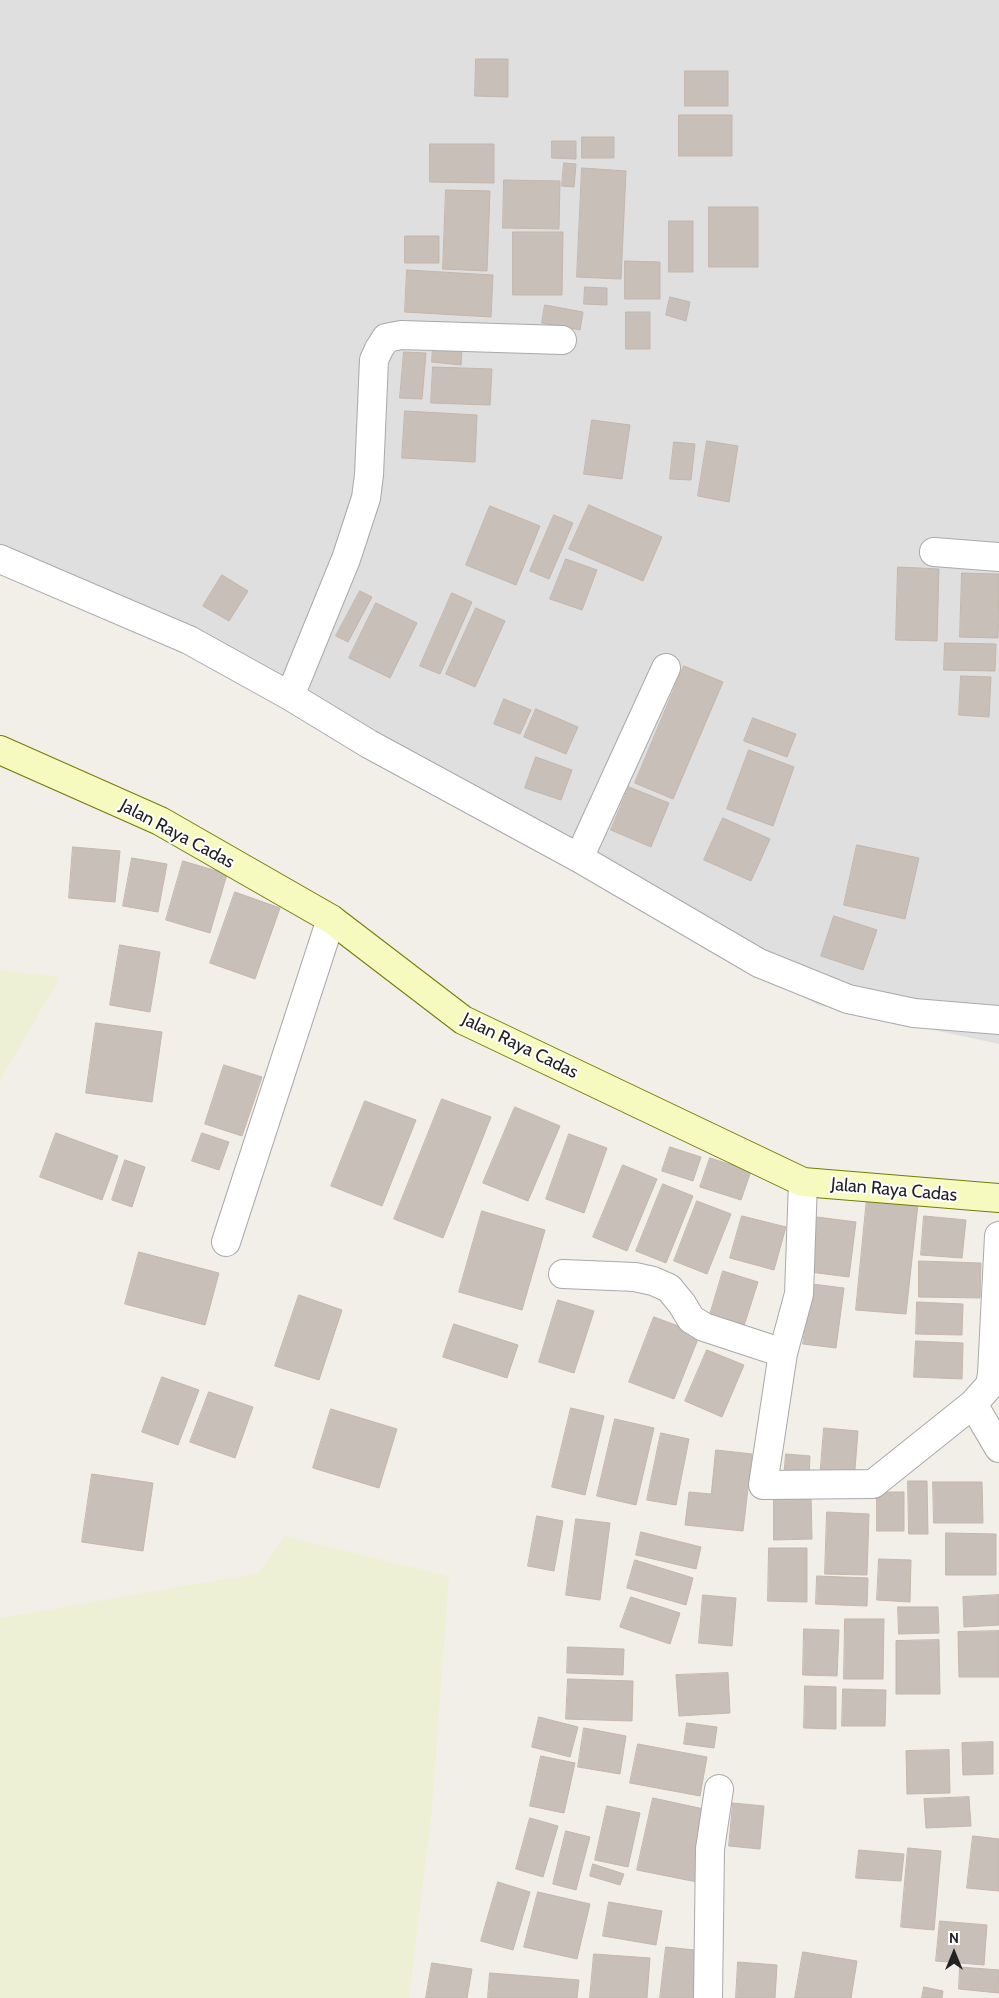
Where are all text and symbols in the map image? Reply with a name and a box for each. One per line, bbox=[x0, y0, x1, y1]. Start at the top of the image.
street label: Jalan Raya Cadas bbox=[116, 795, 238, 873]
street label: Jalan Raya Cadas bbox=[458, 1009, 582, 1083]
street label: Jalan Raya Cadas bbox=[830, 1174, 958, 1206]
north arrow bbox=[929, 1928, 979, 1978]
text: N bbox=[949, 1929, 959, 1947]

